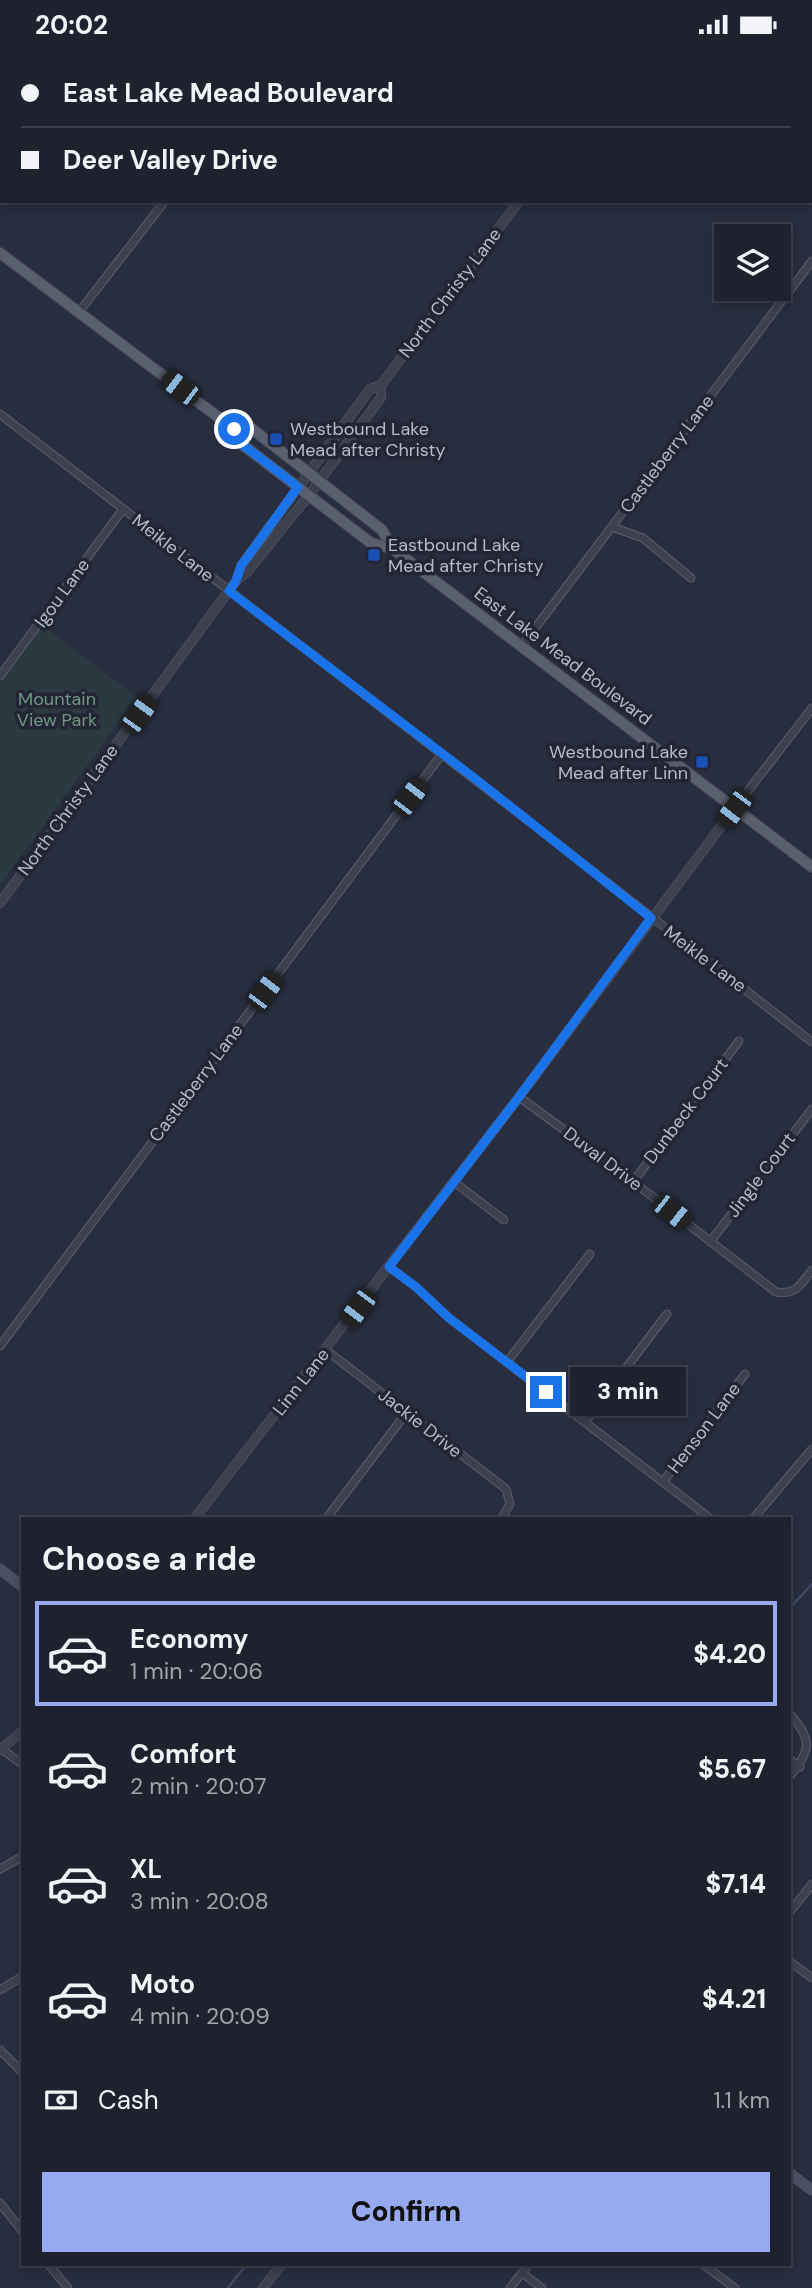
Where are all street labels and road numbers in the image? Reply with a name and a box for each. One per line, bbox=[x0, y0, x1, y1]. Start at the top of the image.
street label: North Christy Lane bbox=[393, 223, 507, 363]
street label: Castleberry Lane bbox=[615, 390, 719, 518]
street label: Meikle Lane bbox=[127, 508, 219, 588]
street label: Igou Lane bbox=[29, 554, 95, 632]
street label: East Lake Mead Boulevard bbox=[469, 581, 657, 731]
street label: North Christy Lane bbox=[12, 740, 124, 880]
street label: Meikle Lane bbox=[659, 920, 751, 998]
street label: Castleberry Lane bbox=[144, 1019, 248, 1147]
street label: Dunbeck Court bbox=[638, 1053, 734, 1169]
street label: Duval Drive bbox=[559, 1121, 647, 1197]
street label: Jingle Court bbox=[721, 1128, 801, 1222]
street label: Linn Lane bbox=[267, 1343, 335, 1421]
street label: Henson Lane bbox=[662, 1378, 746, 1478]
street label: Jackie Drive bbox=[373, 1383, 467, 1463]

